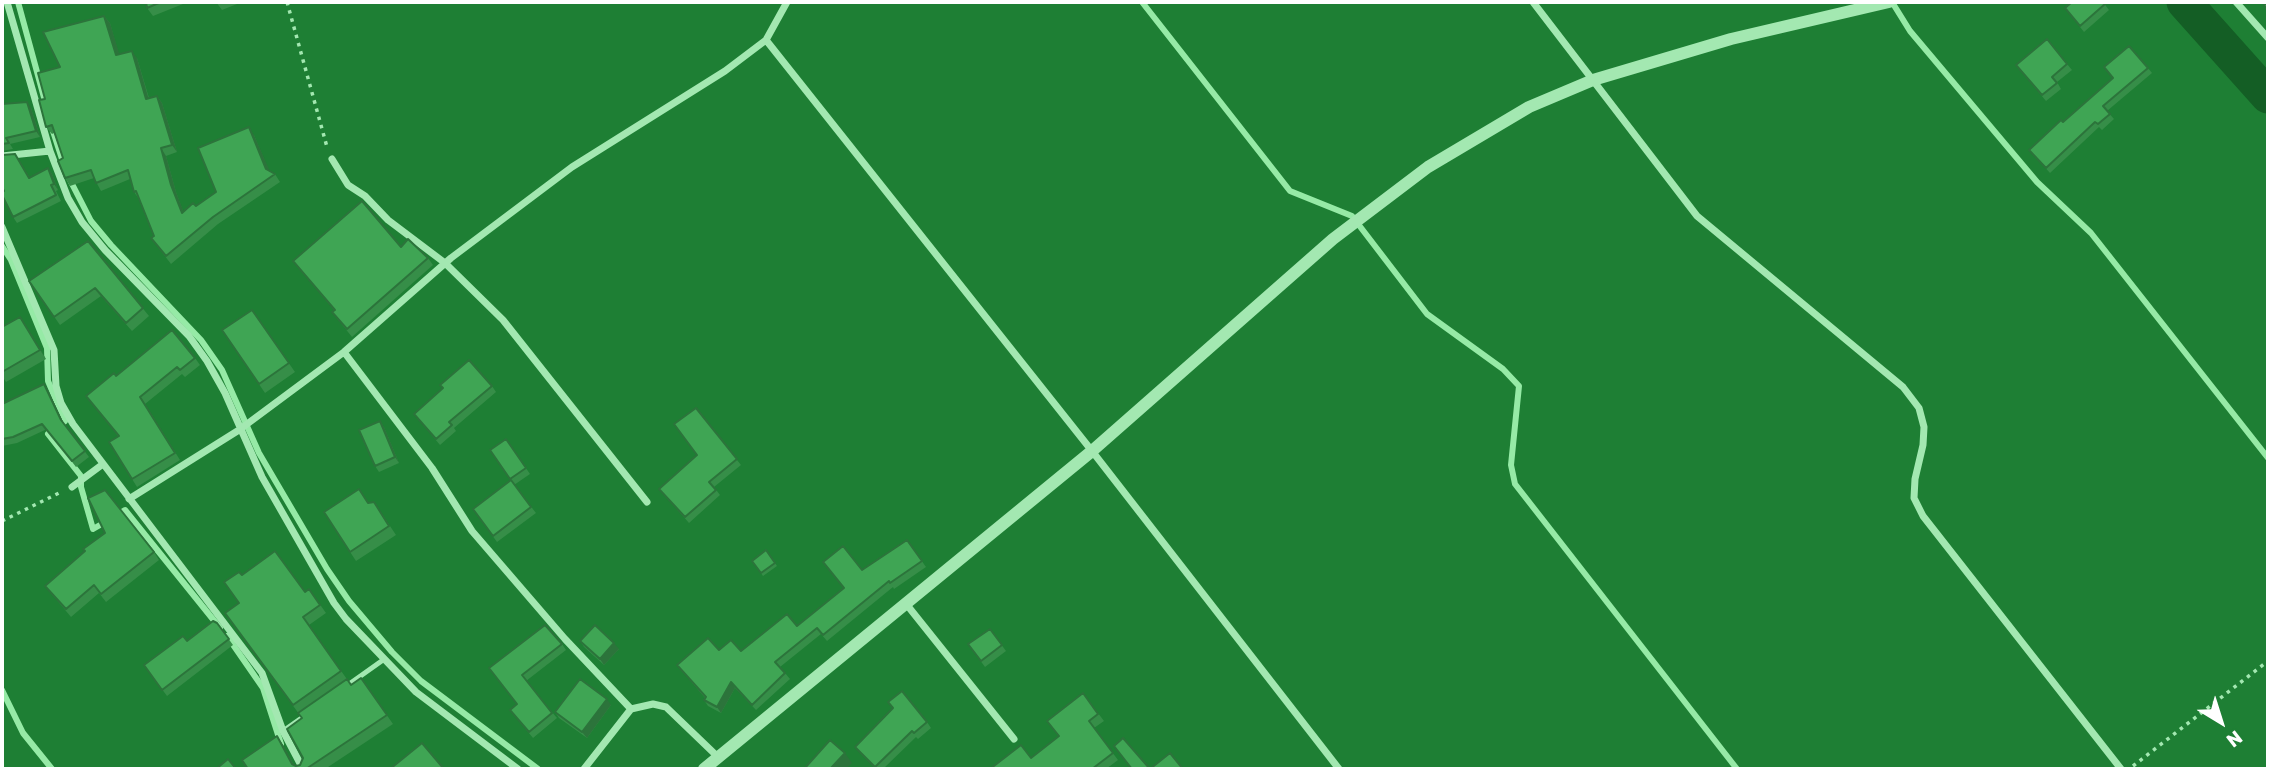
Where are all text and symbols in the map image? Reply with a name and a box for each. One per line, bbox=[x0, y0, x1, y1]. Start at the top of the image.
north arrow bbox=[2186, 687, 2256, 757]
text: N bbox=[2222, 726, 2247, 752]

